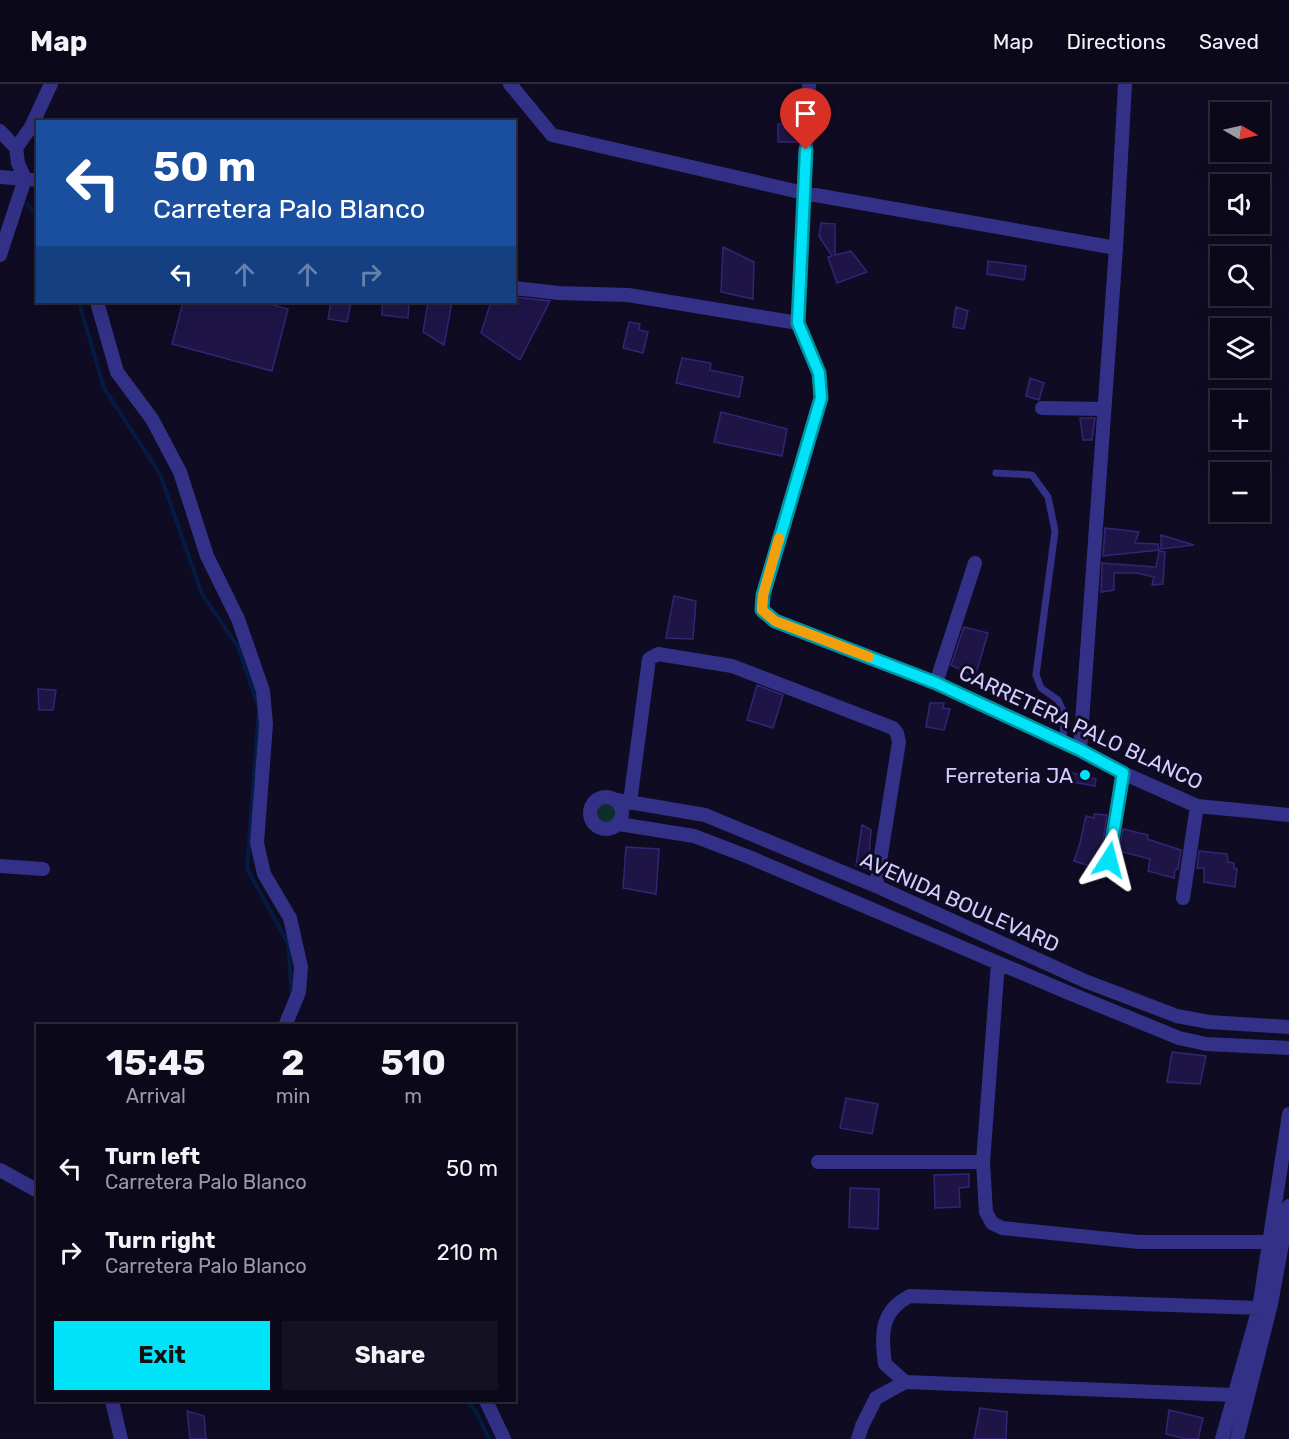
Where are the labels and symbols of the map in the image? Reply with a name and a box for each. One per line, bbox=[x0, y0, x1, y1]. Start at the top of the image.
pin bbox=[780, 88, 831, 150]
north arrow bbox=[1210, 102, 1270, 162]
street label: CARRETERA PALO BLANCO bbox=[955, 659, 1207, 795]
place label: Ferreteria JA bbox=[945, 763, 1073, 788]
marker: Ferreteria JA bbox=[1078, 768, 1092, 782]
position arrow bbox=[1077, 828, 1141, 892]
street label: AVENIDA BOULEVARD bbox=[857, 847, 1063, 957]

